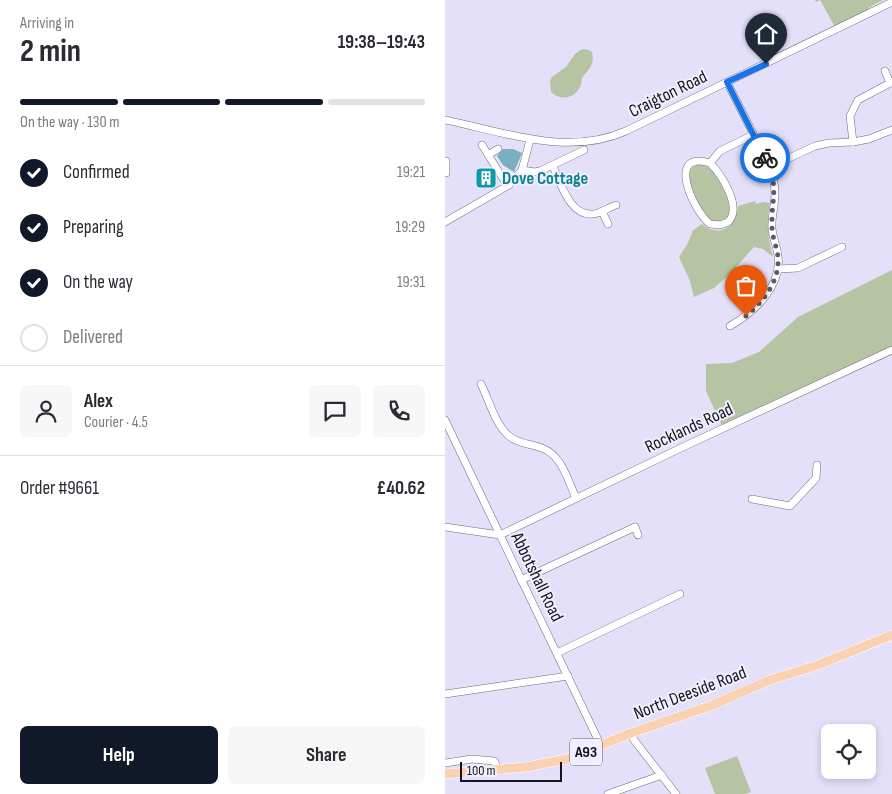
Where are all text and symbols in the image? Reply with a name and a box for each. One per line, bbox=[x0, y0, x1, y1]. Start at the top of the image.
pin bbox=[745, 13, 787, 64]
text: Arriving in bbox=[20, 14, 74, 33]
icon: home bbox=[752, 20, 780, 48]
text: 19:38–19:43 bbox=[338, 31, 425, 54]
text: 2 min bbox=[20, 32, 81, 71]
street label: Craigton Road bbox=[626, 66, 710, 122]
text: On the way · 130 m bbox=[20, 113, 119, 132]
courier bbox=[740, 133, 790, 183]
icon: bike bbox=[751, 144, 779, 172]
icon: check bbox=[20, 159, 48, 187]
text: Confirmed bbox=[63, 161, 130, 184]
text: 19:21 bbox=[397, 163, 425, 182]
building icon: Dove Cottage bbox=[474, 166, 498, 190]
place label: Dove Cottage bbox=[502, 168, 588, 189]
icon: check bbox=[20, 214, 48, 242]
text: Preparing bbox=[63, 216, 124, 239]
text: 19:29 bbox=[396, 218, 425, 237]
pin bbox=[725, 265, 767, 316]
icon: check bbox=[20, 269, 48, 297]
text: On the way bbox=[63, 271, 133, 294]
icon: bag bbox=[732, 272, 760, 300]
text: 19:31 bbox=[397, 273, 425, 292]
text: Delivered bbox=[63, 326, 123, 349]
button: person bbox=[20, 385, 72, 437]
button: chat bbox=[309, 385, 361, 437]
button: phone bbox=[373, 385, 425, 437]
text: Alex bbox=[84, 390, 113, 413]
street label: Rocklands Road bbox=[642, 399, 736, 457]
text: Courier · 4.5 bbox=[84, 413, 148, 432]
text: Order #9661 bbox=[20, 477, 99, 500]
text: £40.62 bbox=[377, 477, 425, 500]
street label: Abbotshall Road bbox=[506, 528, 568, 625]
street label: North Deeside Road bbox=[631, 662, 749, 724]
map controls bbox=[821, 724, 876, 779]
button: locate bbox=[821, 724, 876, 779]
button: Help bbox=[20, 726, 218, 784]
button: Share bbox=[228, 726, 425, 784]
road number: A93 bbox=[570, 739, 602, 766]
scale bar bbox=[460, 759, 563, 782]
text: 100 m bbox=[467, 762, 496, 779]

